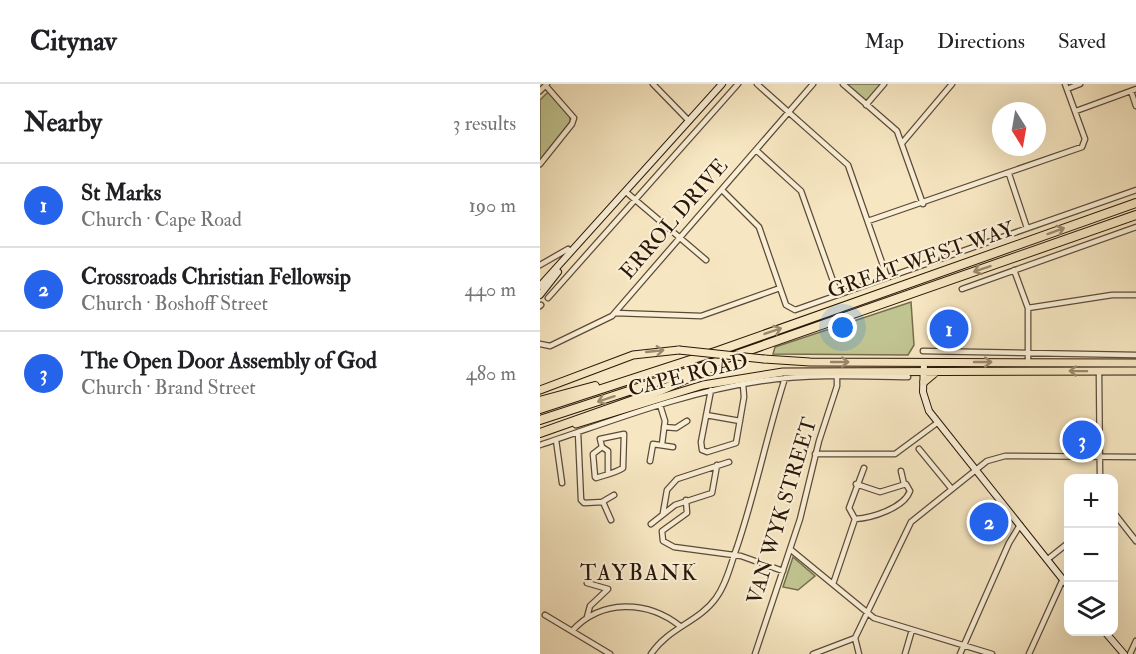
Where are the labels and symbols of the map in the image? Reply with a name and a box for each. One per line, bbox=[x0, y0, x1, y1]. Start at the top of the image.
north arrow bbox=[992, 102, 1046, 156]
street label: ERROL DRIVE bbox=[614, 153, 734, 285]
street label: GREAT WEST WAY bbox=[824, 215, 1019, 305]
one-way arrow bbox=[1046, 225, 1065, 236]
one-way arrow bbox=[973, 264, 992, 275]
pin: 1 bbox=[930, 306, 968, 352]
your location bbox=[828, 313, 857, 342]
one-way arrow bbox=[763, 325, 782, 336]
one-way arrow bbox=[644, 345, 664, 356]
street label: CAPE ROAD bbox=[625, 347, 751, 403]
one-way arrow bbox=[830, 356, 850, 368]
one-way arrow bbox=[972, 356, 992, 368]
one-way arrow bbox=[1068, 365, 1088, 377]
one-way arrow bbox=[597, 394, 616, 405]
street label: VAN WYK STREET bbox=[741, 414, 823, 608]
pin: 3 bbox=[1062, 418, 1102, 462]
pin: 2 bbox=[970, 500, 1008, 544]
district label: TAYBANK bbox=[580, 559, 698, 587]

